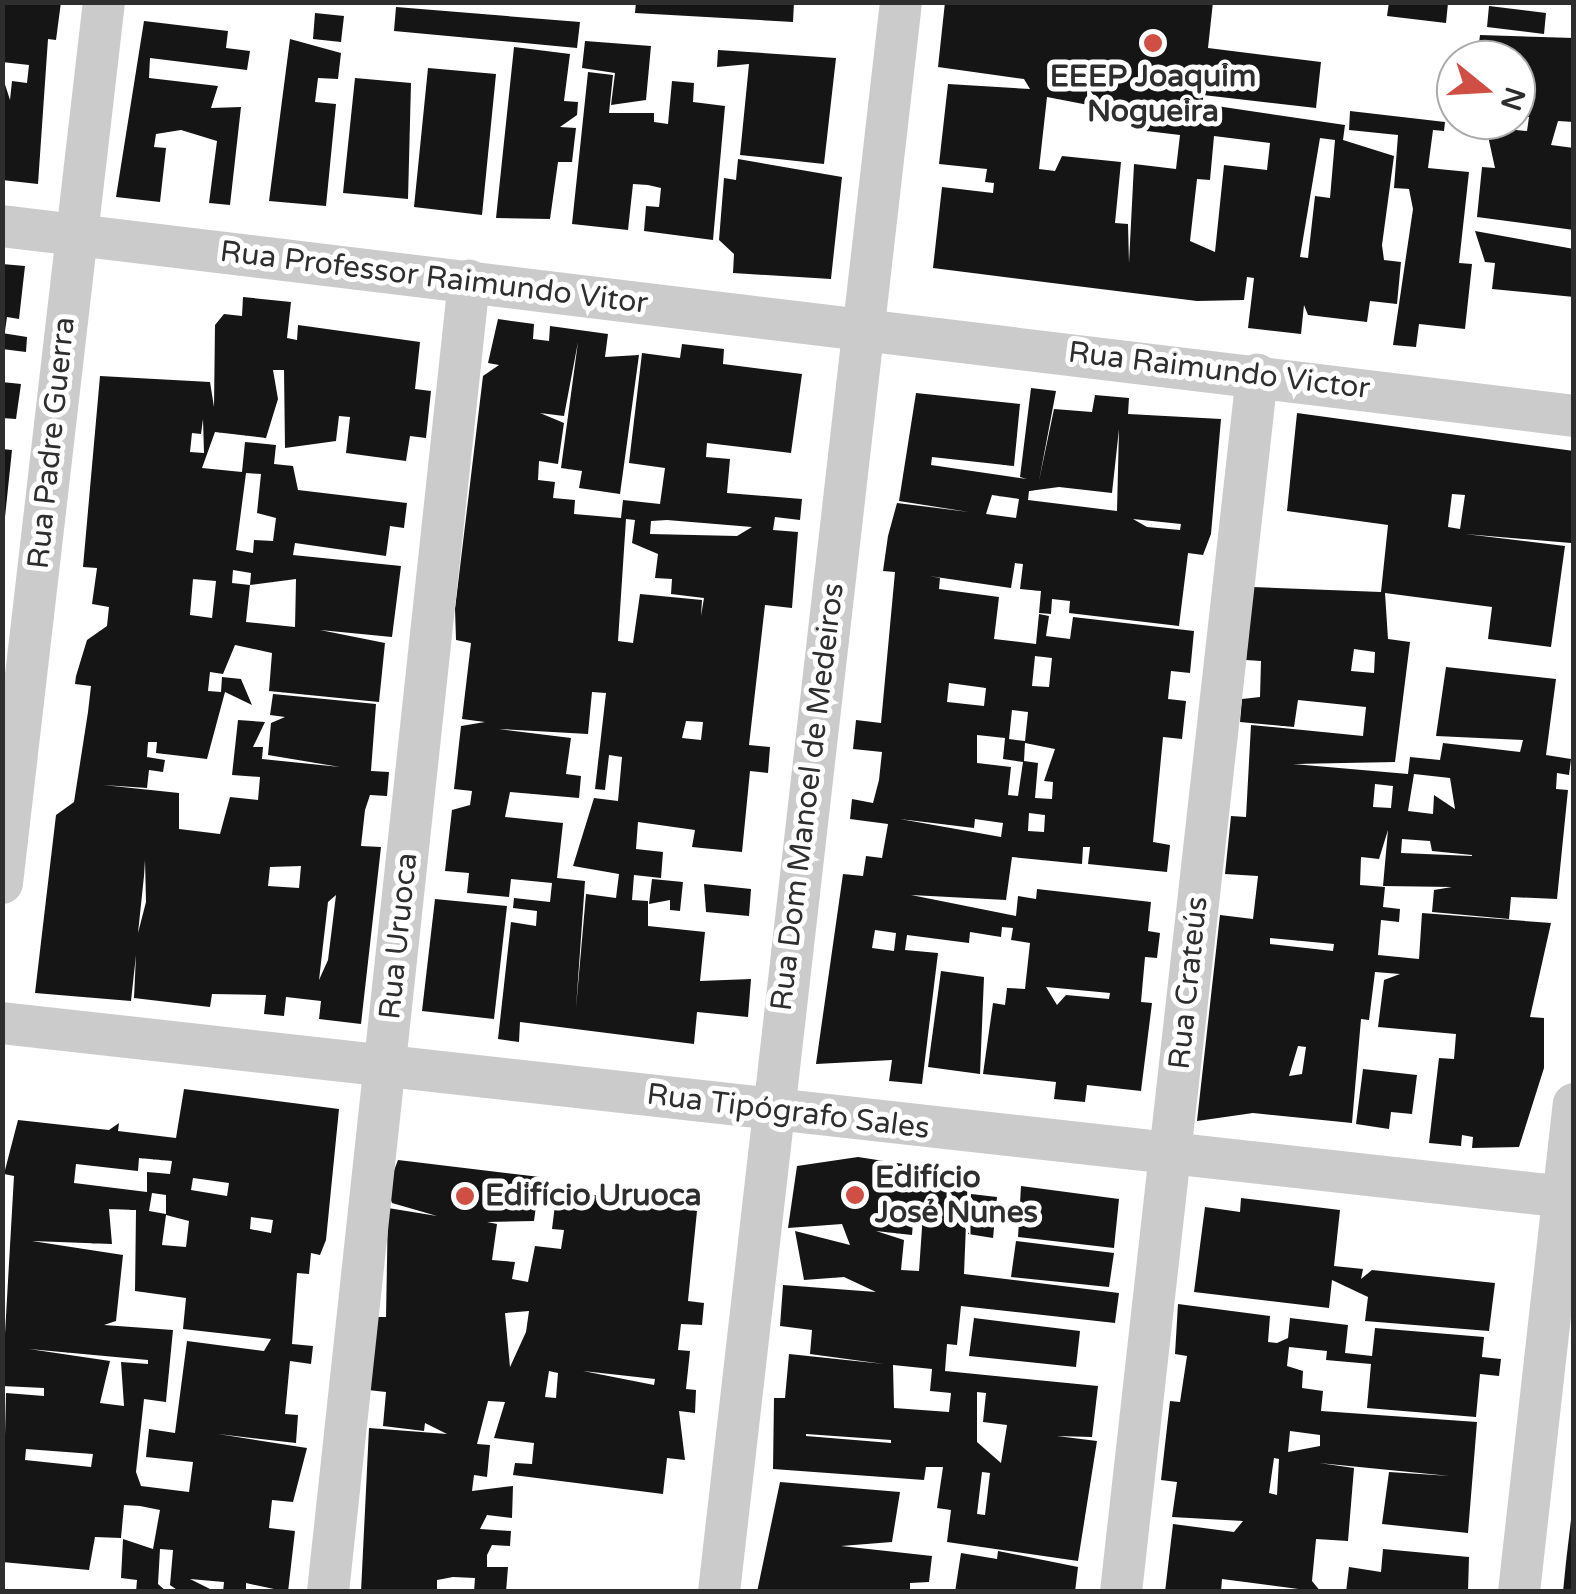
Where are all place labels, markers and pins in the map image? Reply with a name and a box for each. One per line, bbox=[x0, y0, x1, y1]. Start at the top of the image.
marker: EEEP Joaquim Nogueira bbox=[1142, 32, 1164, 54]
place label: EEEP Joaquim Nogueira bbox=[1050, 59, 1256, 130]
place label: Edifício José Nunes bbox=[875, 1160, 1038, 1230]
place label: Edifício Uruoca bbox=[485, 1178, 702, 1214]
marker: Edifício José Nunes bbox=[844, 1184, 866, 1206]
marker: Edifício Uruoca bbox=[454, 1185, 476, 1207]

